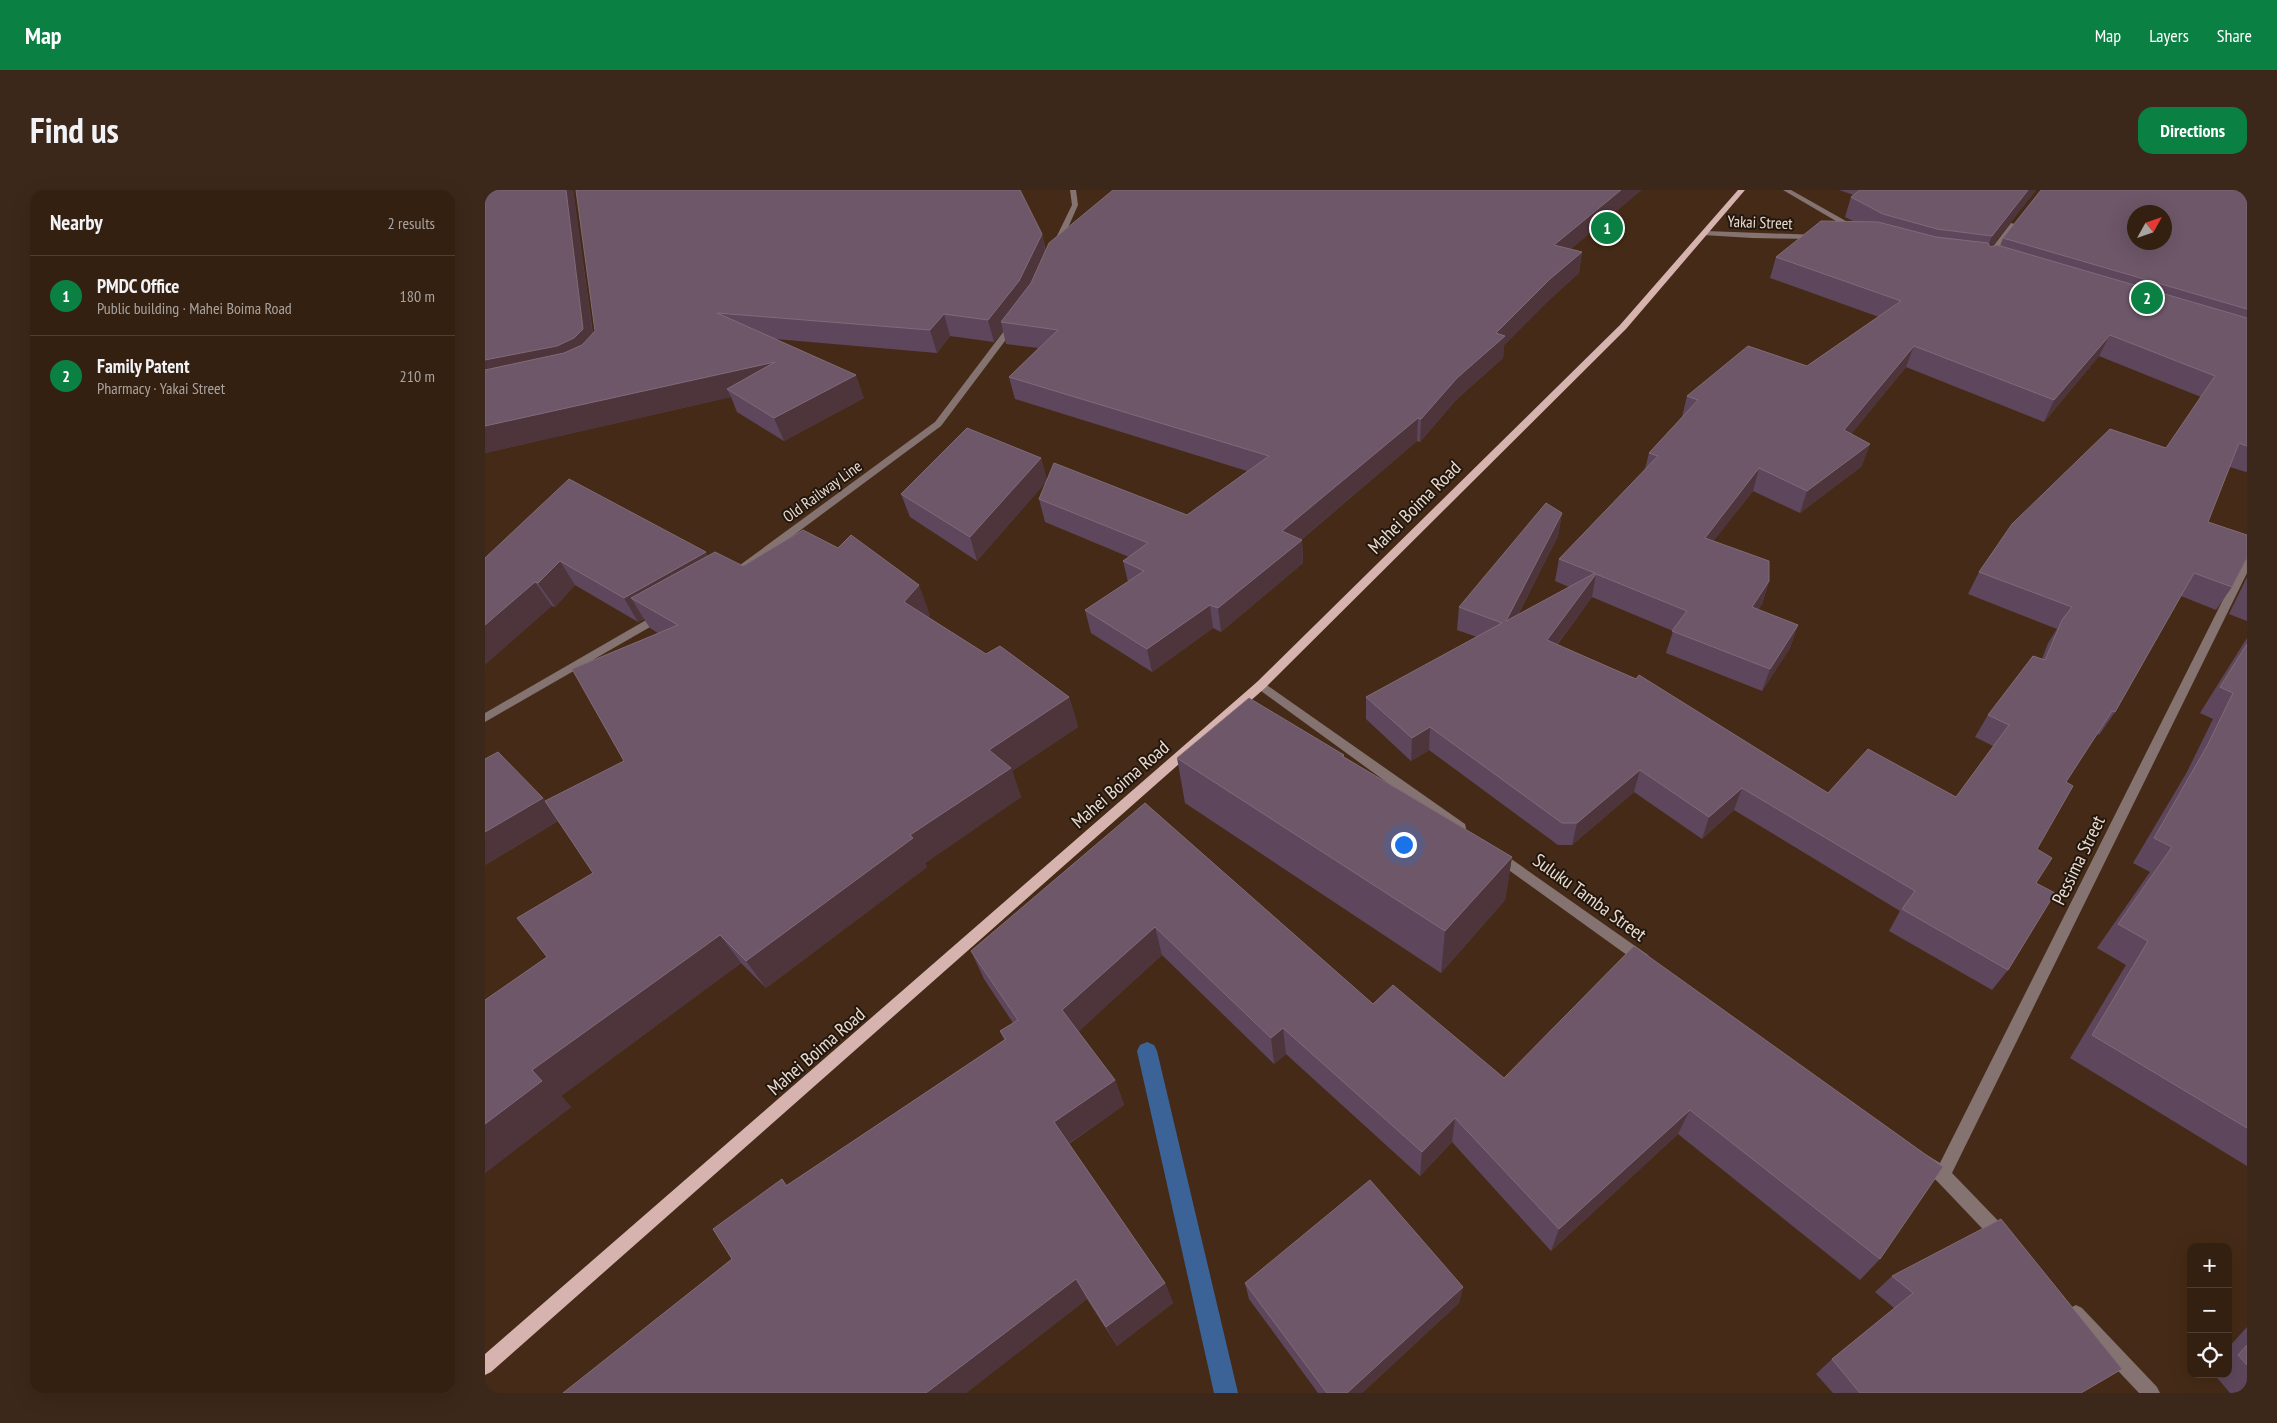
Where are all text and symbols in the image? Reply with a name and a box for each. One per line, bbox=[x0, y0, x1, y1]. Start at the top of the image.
text: Map bbox=[25, 20, 62, 51]
text: Map bbox=[2095, 24, 2121, 47]
text: Layers bbox=[2149, 24, 2189, 47]
text: Share bbox=[2217, 24, 2252, 47]
text: Find us bbox=[30, 107, 119, 153]
button: Directions bbox=[2138, 107, 2247, 154]
north arrow bbox=[2127, 205, 2172, 250]
text: Nearby bbox=[50, 209, 103, 236]
pin: 1 bbox=[1591, 209, 1623, 247]
street label: Yakai Street bbox=[1727, 211, 1794, 233]
text: 2 results bbox=[388, 213, 435, 233]
text: PMDC Office bbox=[97, 274, 179, 298]
pin: 2 bbox=[2131, 279, 2163, 317]
text: 1 bbox=[62, 286, 70, 306]
text: 180 m bbox=[400, 286, 435, 306]
text: Public building · Mahei Boima Road bbox=[97, 298, 292, 318]
text: Family Patent bbox=[97, 354, 189, 378]
text: 2 bbox=[62, 366, 70, 386]
text: 210 m bbox=[400, 366, 435, 386]
text: Pharmacy · Yakai Street bbox=[97, 378, 225, 398]
street label: Mahei Boima Road bbox=[1362, 455, 1466, 559]
street label: Old Railway Line bbox=[779, 456, 865, 526]
street label: Mahei Boima Road bbox=[1066, 735, 1174, 833]
street label: Pessima Street bbox=[2046, 811, 2110, 908]
your location bbox=[1391, 832, 1417, 858]
street label: Suluku Tamba Street bbox=[1529, 848, 1652, 947]
street label: Mahei Boima Road bbox=[762, 1002, 870, 1100]
map controls bbox=[2187, 1243, 2232, 1378]
button: + bbox=[2187, 1243, 2232, 1288]
button: − bbox=[2187, 1288, 2232, 1333]
button: locate bbox=[2187, 1333, 2232, 1378]

